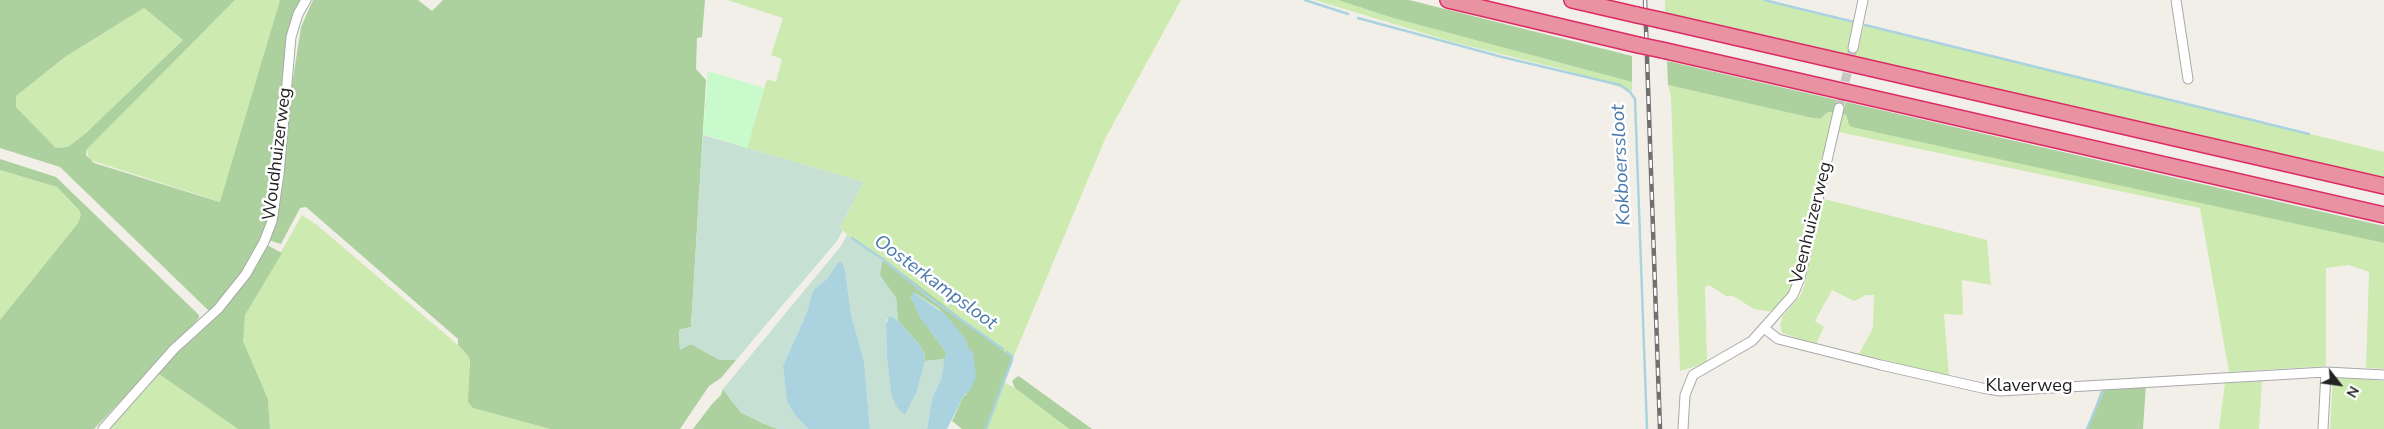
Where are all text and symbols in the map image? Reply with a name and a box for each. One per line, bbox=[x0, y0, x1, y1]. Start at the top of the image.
street label: Woudhuizerweg bbox=[259, 86, 297, 222]
water label: Kokboerssloot bbox=[1607, 104, 1637, 226]
street label: Veenhuizerweg bbox=[1786, 160, 1838, 286]
water label: Oosterkampsloot bbox=[869, 231, 1001, 335]
north arrow bbox=[2314, 359, 2364, 409]
street label: Klaverweg bbox=[1986, 376, 2072, 398]
text: N bbox=[2342, 382, 2363, 401]

